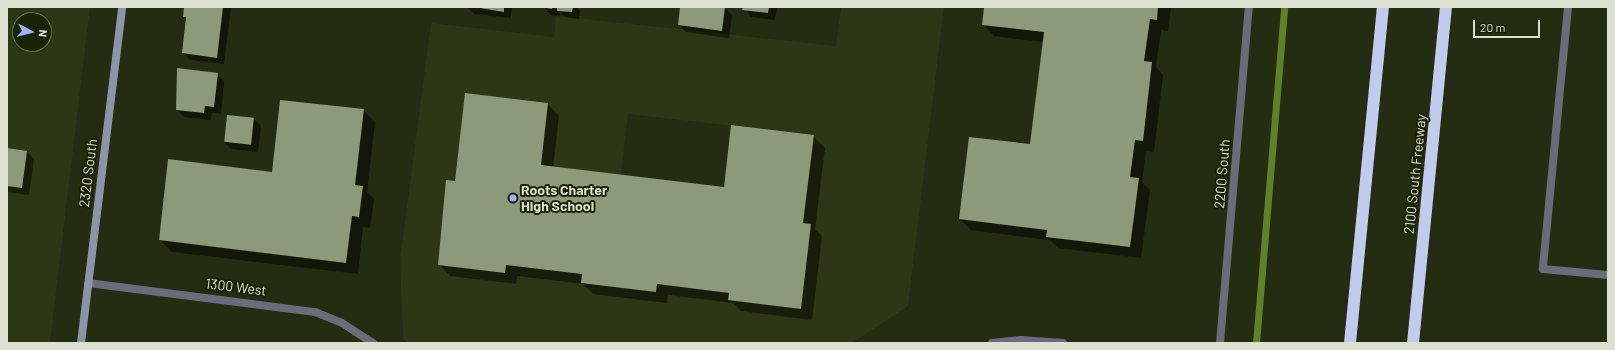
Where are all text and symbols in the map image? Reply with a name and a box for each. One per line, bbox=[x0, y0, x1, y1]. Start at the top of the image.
north arrow bbox=[12, 12, 52, 52]
scale bar bbox=[1475, 12, 1542, 38]
text: 20 m bbox=[1480, 20, 1506, 34]
text: N bbox=[37, 29, 50, 38]
street label: 2100 South Freeway bbox=[1400, 113, 1430, 235]
street label: 2320 South bbox=[75, 138, 101, 208]
street label: 2200 South bbox=[1211, 139, 1233, 209]
place label: Roots Charter High School bbox=[521, 182, 607, 214]
marker: Roots Charter High School bbox=[508, 193, 518, 203]
street label: 1300 West bbox=[204, 275, 268, 299]

